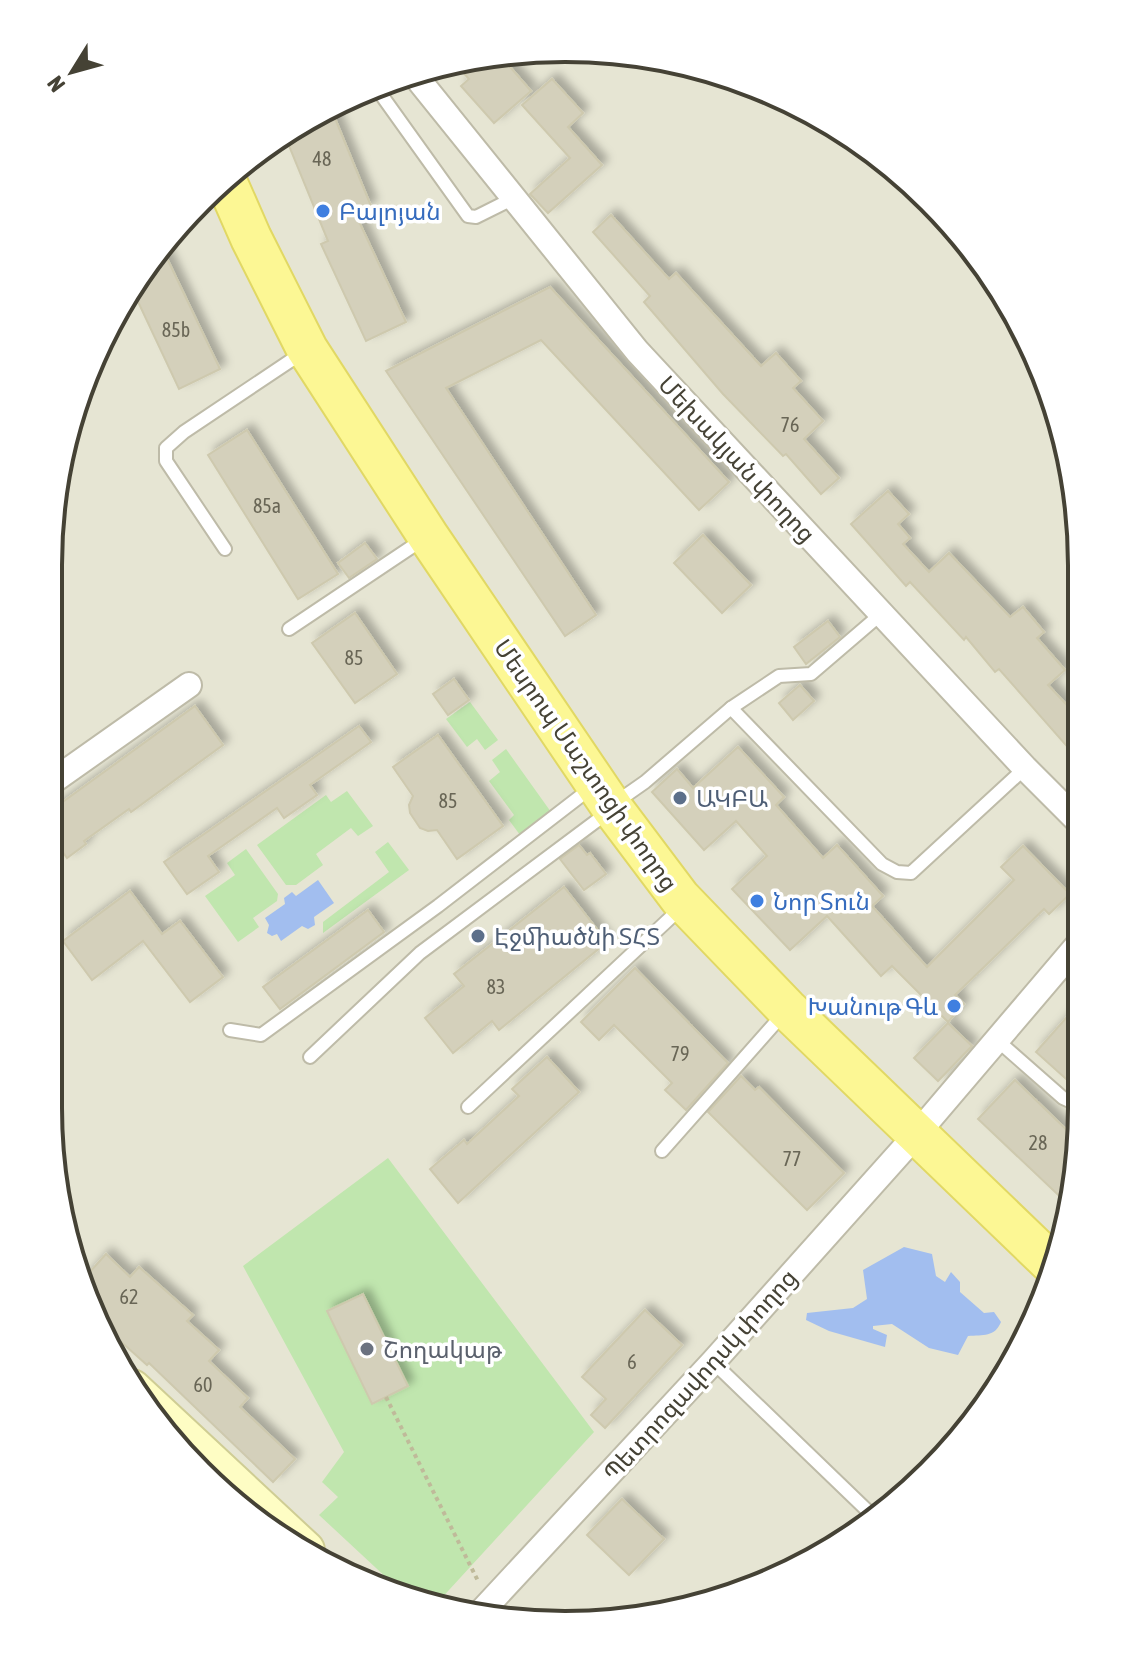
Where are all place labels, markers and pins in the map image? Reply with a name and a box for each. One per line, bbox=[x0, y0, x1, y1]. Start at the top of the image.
place label: Բալոյան bbox=[339, 198, 441, 226]
marker: Բալոյան bbox=[314, 202, 332, 220]
place label: ԱԿԲԱ bbox=[696, 785, 768, 812]
marker: ԱԿԲԱ bbox=[671, 789, 689, 807]
place label: Նոր Տուն bbox=[773, 888, 870, 916]
marker: Նոր Տուն bbox=[748, 892, 766, 910]
place label: Էջմիածնի ՏՀՏ bbox=[494, 923, 660, 951]
marker: Էջմիածնի ՏՀՏ bbox=[469, 927, 487, 945]
place label: Խանութ Գև bbox=[808, 993, 938, 1021]
marker: Խանութ Գև bbox=[945, 997, 963, 1015]
place label: Շողակաթ bbox=[383, 1336, 503, 1364]
marker: Շողակաթ bbox=[358, 1340, 376, 1358]

